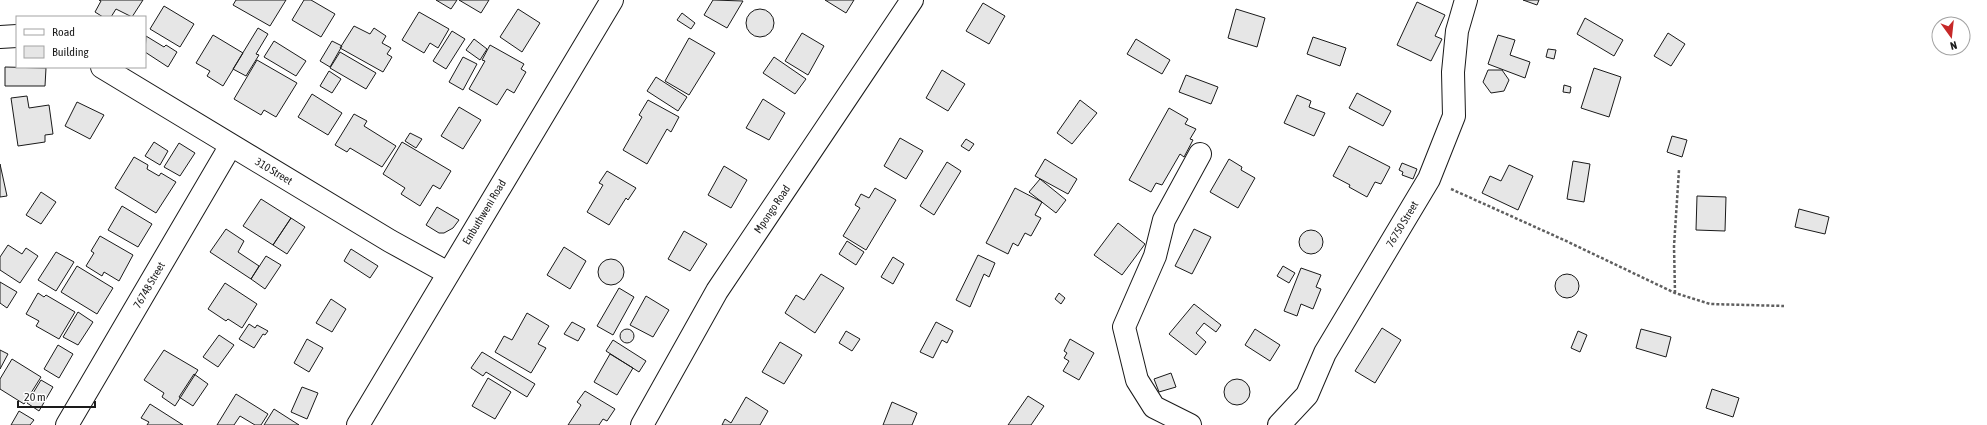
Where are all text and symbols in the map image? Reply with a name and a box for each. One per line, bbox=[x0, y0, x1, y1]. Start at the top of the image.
legend bbox=[16, 16, 146, 68]
north arrow bbox=[1931, 16, 1971, 56]
text: Road bbox=[52, 25, 75, 39]
text: N bbox=[1949, 39, 1958, 52]
text: Building bbox=[52, 45, 90, 59]
street label: 310 Street bbox=[253, 155, 295, 187]
street label: Embuthweni Road bbox=[460, 177, 508, 247]
street label: Mpongo Road bbox=[752, 183, 792, 235]
street label: 76750 Street bbox=[1384, 199, 1420, 249]
street label: 76748 Street bbox=[131, 260, 167, 310]
scale bar bbox=[18, 383, 95, 409]
text: 20 m bbox=[24, 390, 46, 404]

